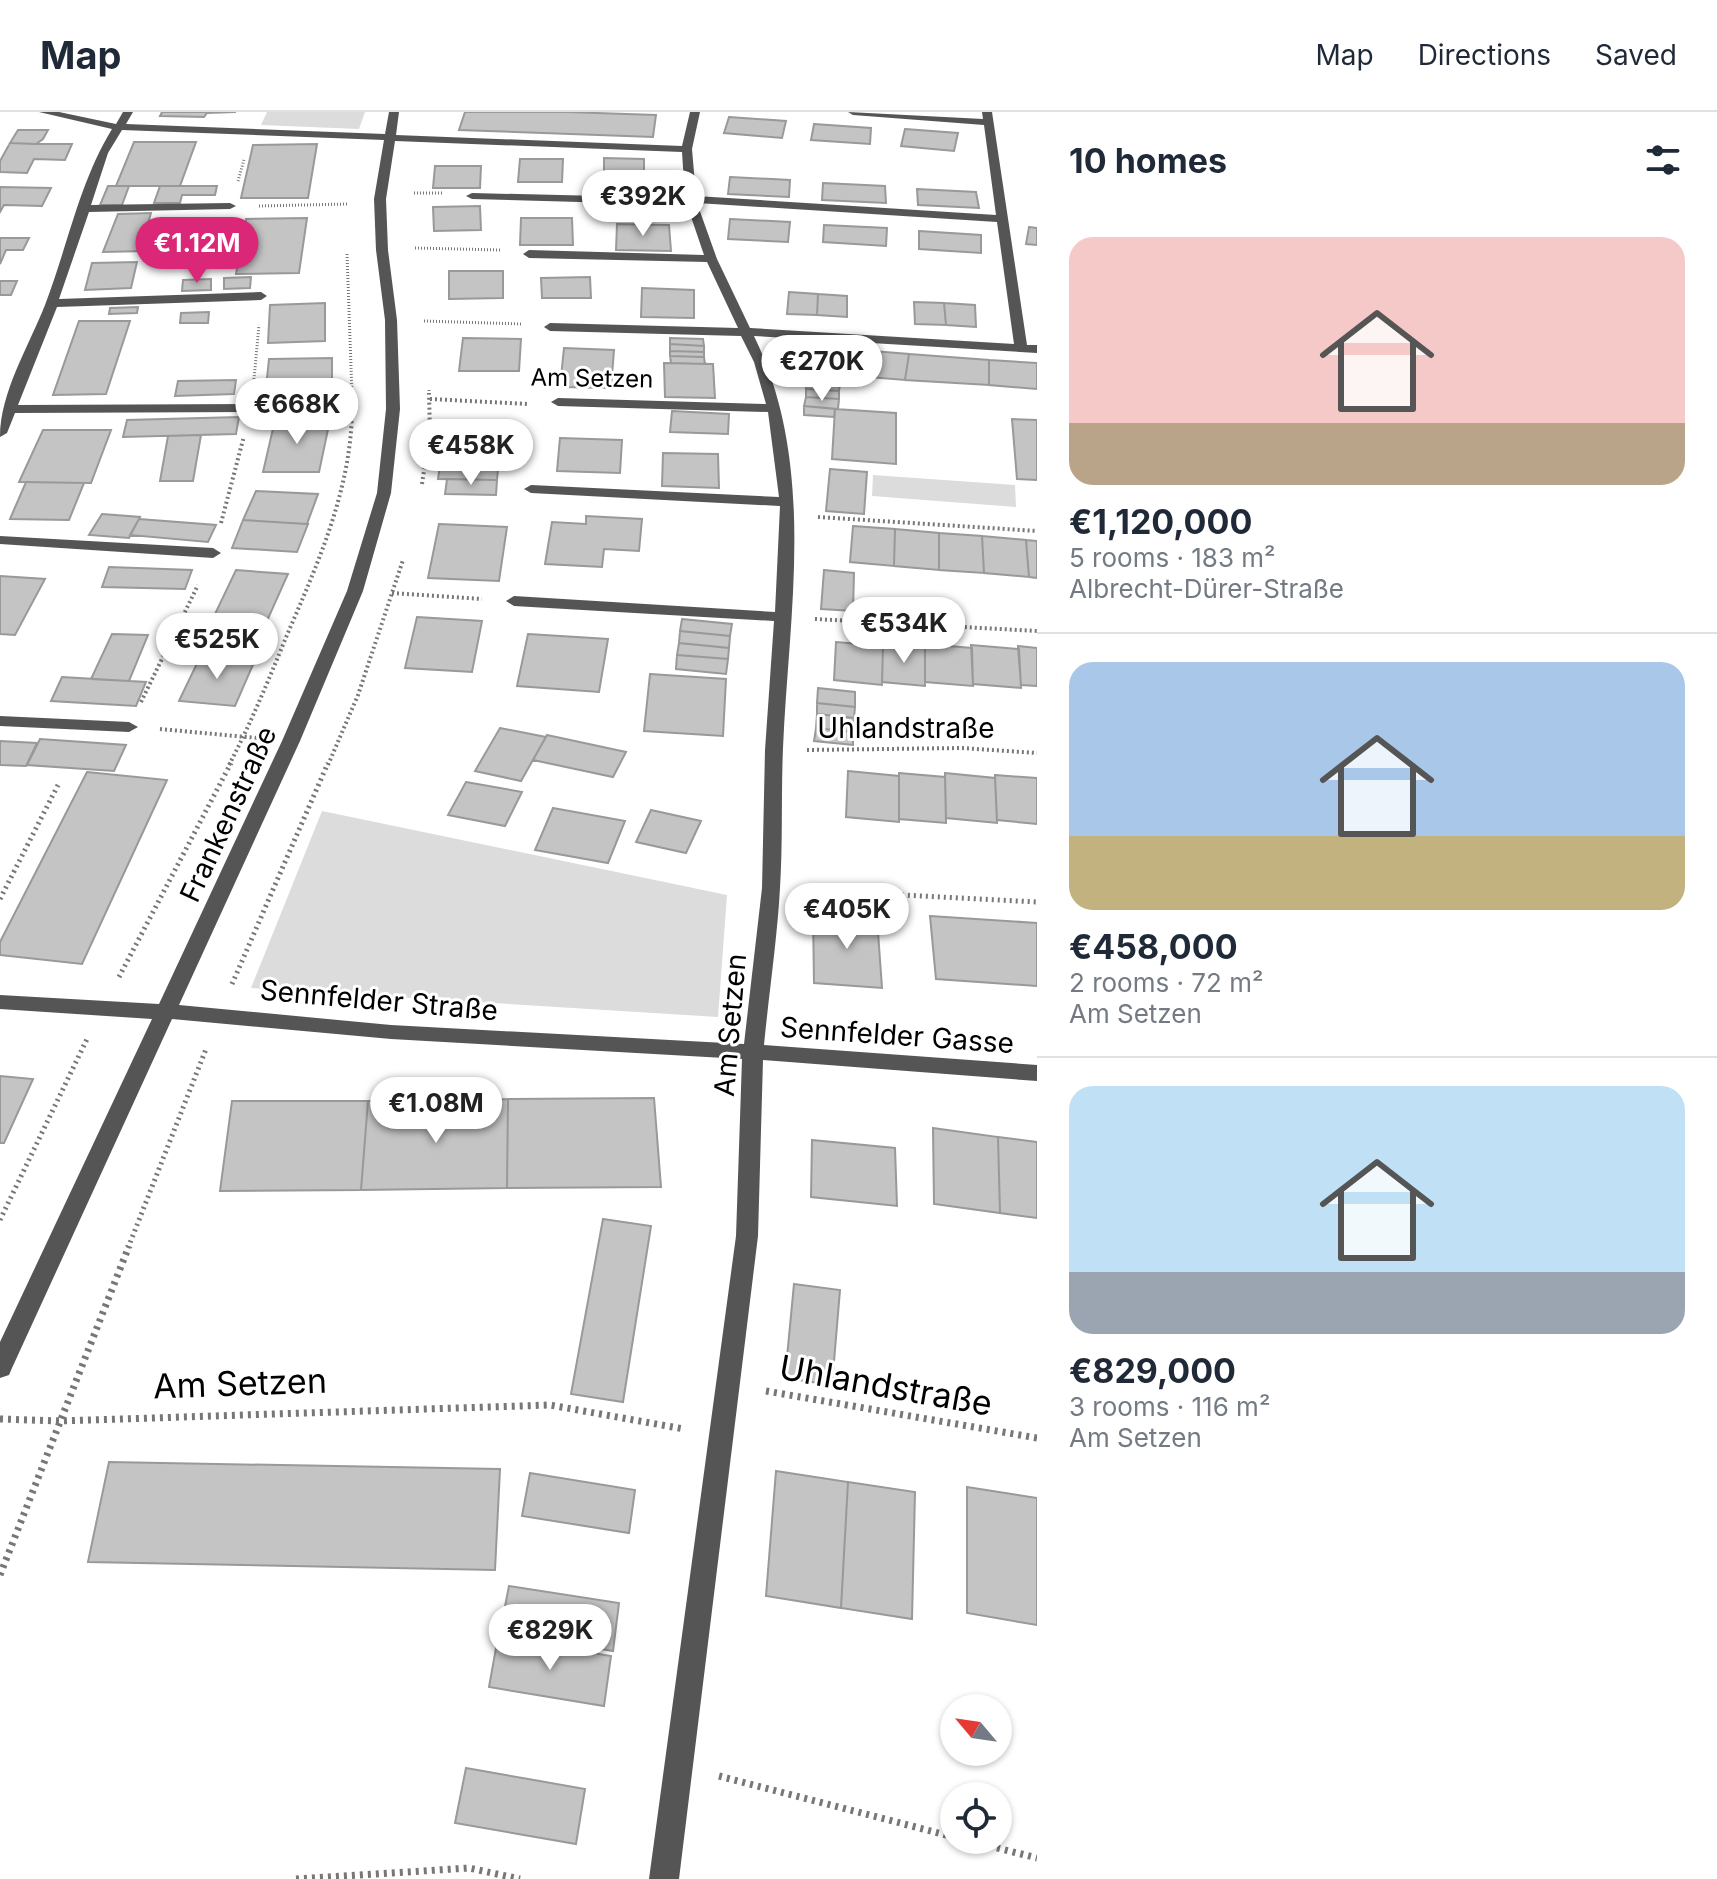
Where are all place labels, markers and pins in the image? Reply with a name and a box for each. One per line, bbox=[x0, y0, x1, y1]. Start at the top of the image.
pin: €392K bbox=[587, 170, 699, 238]
pin: €1.12M bbox=[132, 217, 262, 285]
pin: €270K bbox=[766, 335, 878, 403]
pin: €668K bbox=[241, 378, 353, 446]
pin: €458K bbox=[415, 419, 527, 487]
pin: €534K bbox=[848, 597, 960, 665]
pin: €525K bbox=[161, 613, 273, 681]
pin: €405K bbox=[791, 883, 903, 951]
pin: €1.08M bbox=[371, 1077, 501, 1145]
pin: €829K bbox=[494, 1604, 606, 1672]

